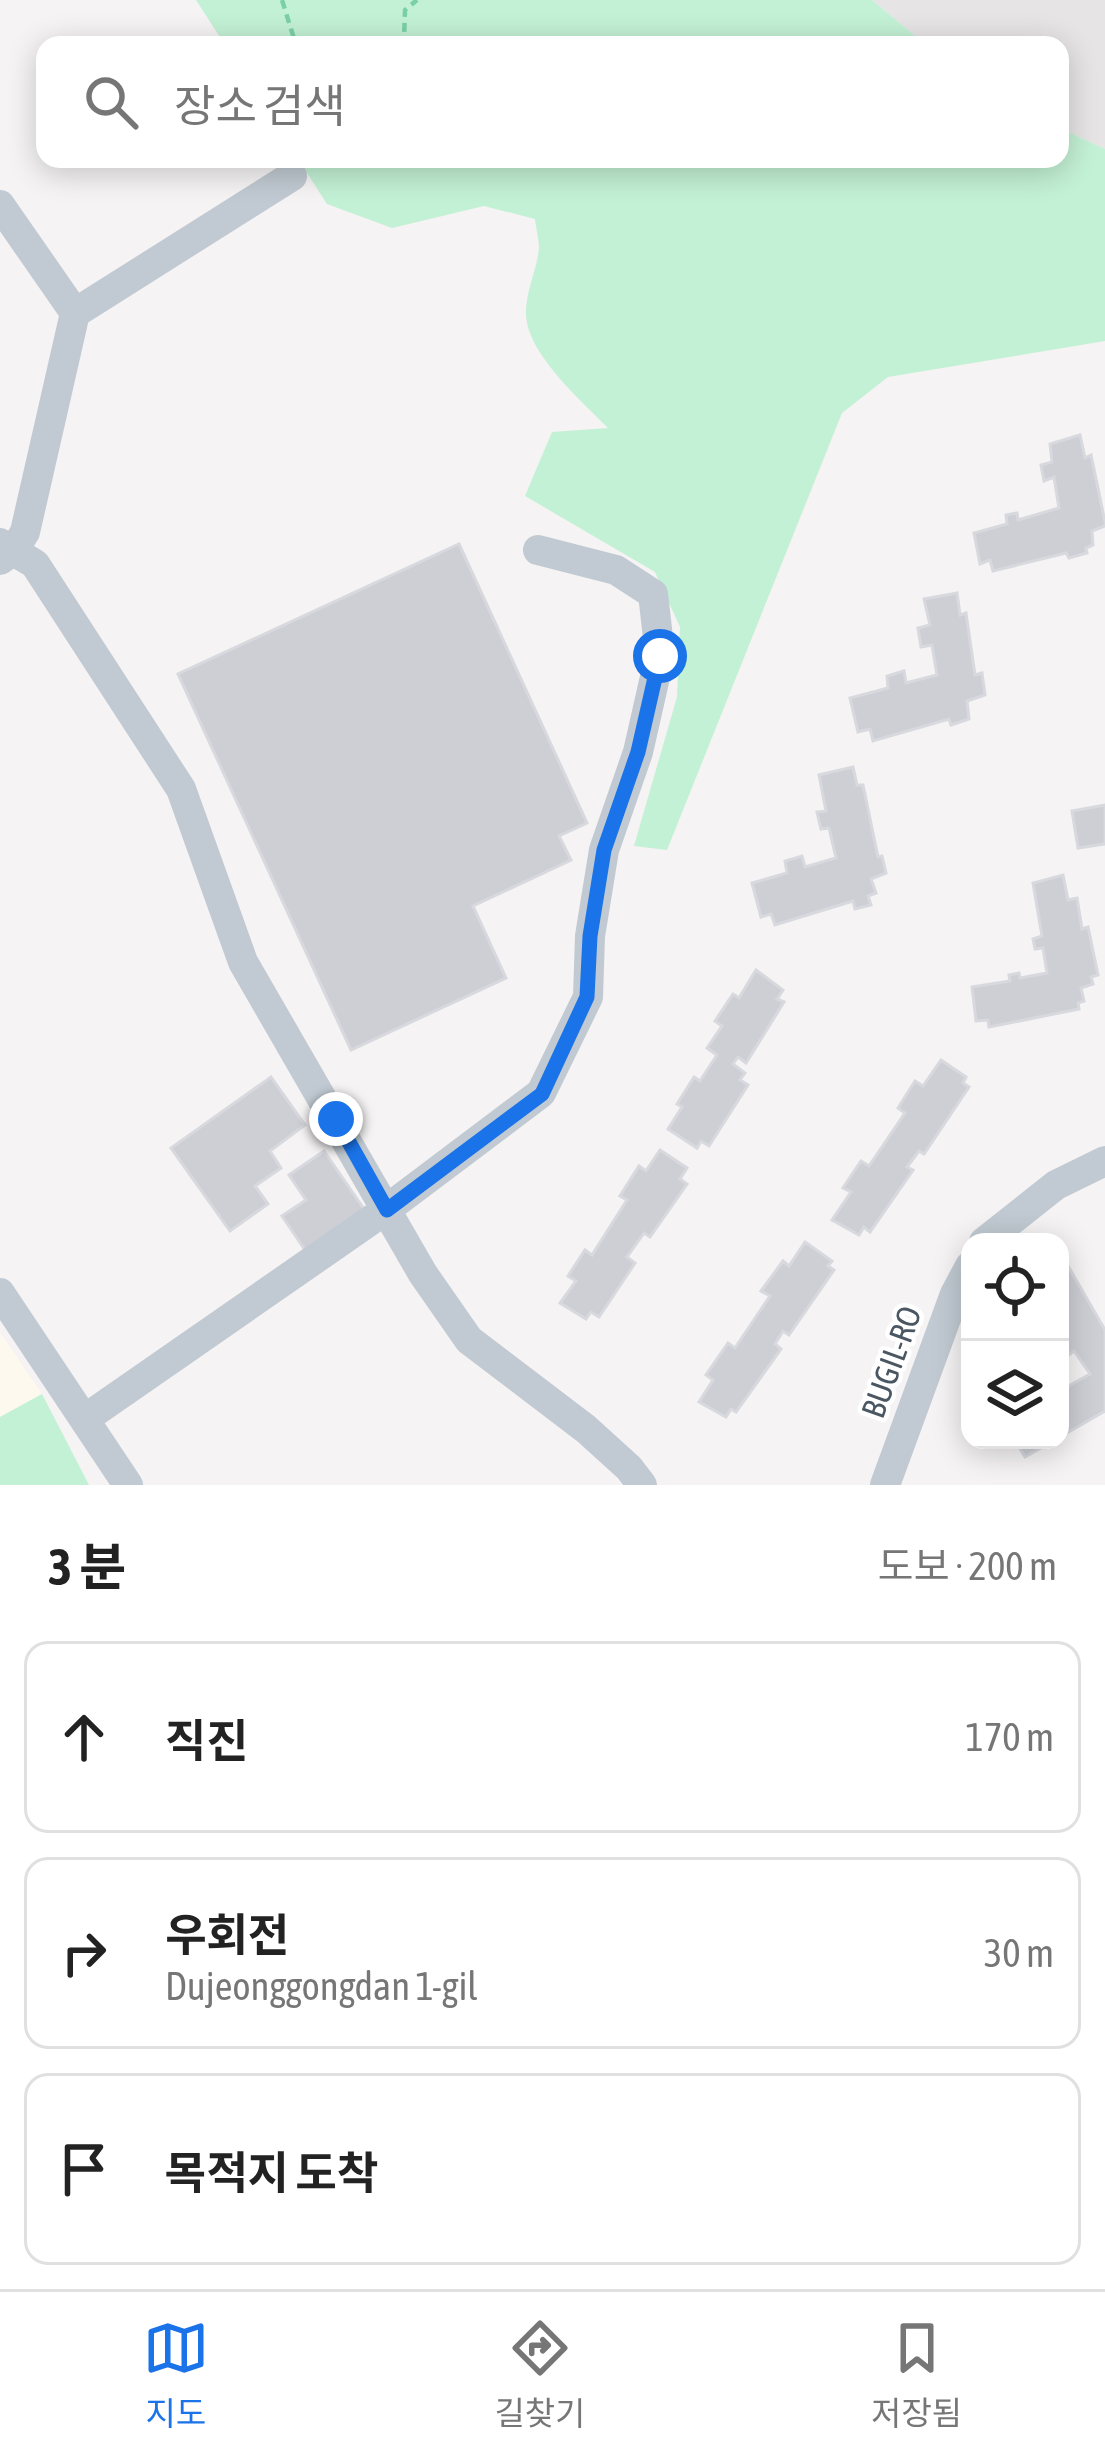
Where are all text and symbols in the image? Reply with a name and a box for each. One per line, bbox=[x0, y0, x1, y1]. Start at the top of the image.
search box bbox=[36, 36, 1069, 168]
icon: search bbox=[78, 69, 144, 135]
text: 장소 검색 bbox=[174, 80, 346, 132]
route start bbox=[633, 629, 687, 683]
route end bbox=[309, 1092, 363, 1146]
map controls bbox=[961, 1233, 1069, 1449]
button: locate bbox=[961, 1233, 1069, 1341]
street label: BUGIL-RO bbox=[853, 1301, 929, 1423]
button: layers bbox=[961, 1341, 1069, 1449]
text: 3 분 bbox=[48, 1537, 126, 1596]
text: 도보 · 200 m bbox=[878, 1544, 1057, 1588]
icon: ahead bbox=[51, 1704, 117, 1770]
text: 직진 bbox=[165, 1715, 248, 1767]
text: 170 m bbox=[966, 1715, 1054, 1759]
text: 우회전 bbox=[165, 1909, 289, 1961]
icon: right bbox=[51, 1920, 117, 1986]
text: 30 m bbox=[984, 1931, 1054, 1975]
text: Dujeonggongdan 1-gil bbox=[165, 1964, 478, 2008]
icon: arrive bbox=[51, 2136, 117, 2202]
text: 목적지 도착 bbox=[165, 2147, 378, 2199]
tab: 지도 bbox=[143, 2315, 209, 2435]
tab: 길찾기 bbox=[494, 2315, 585, 2435]
tab: 저장됨 bbox=[871, 2315, 962, 2435]

